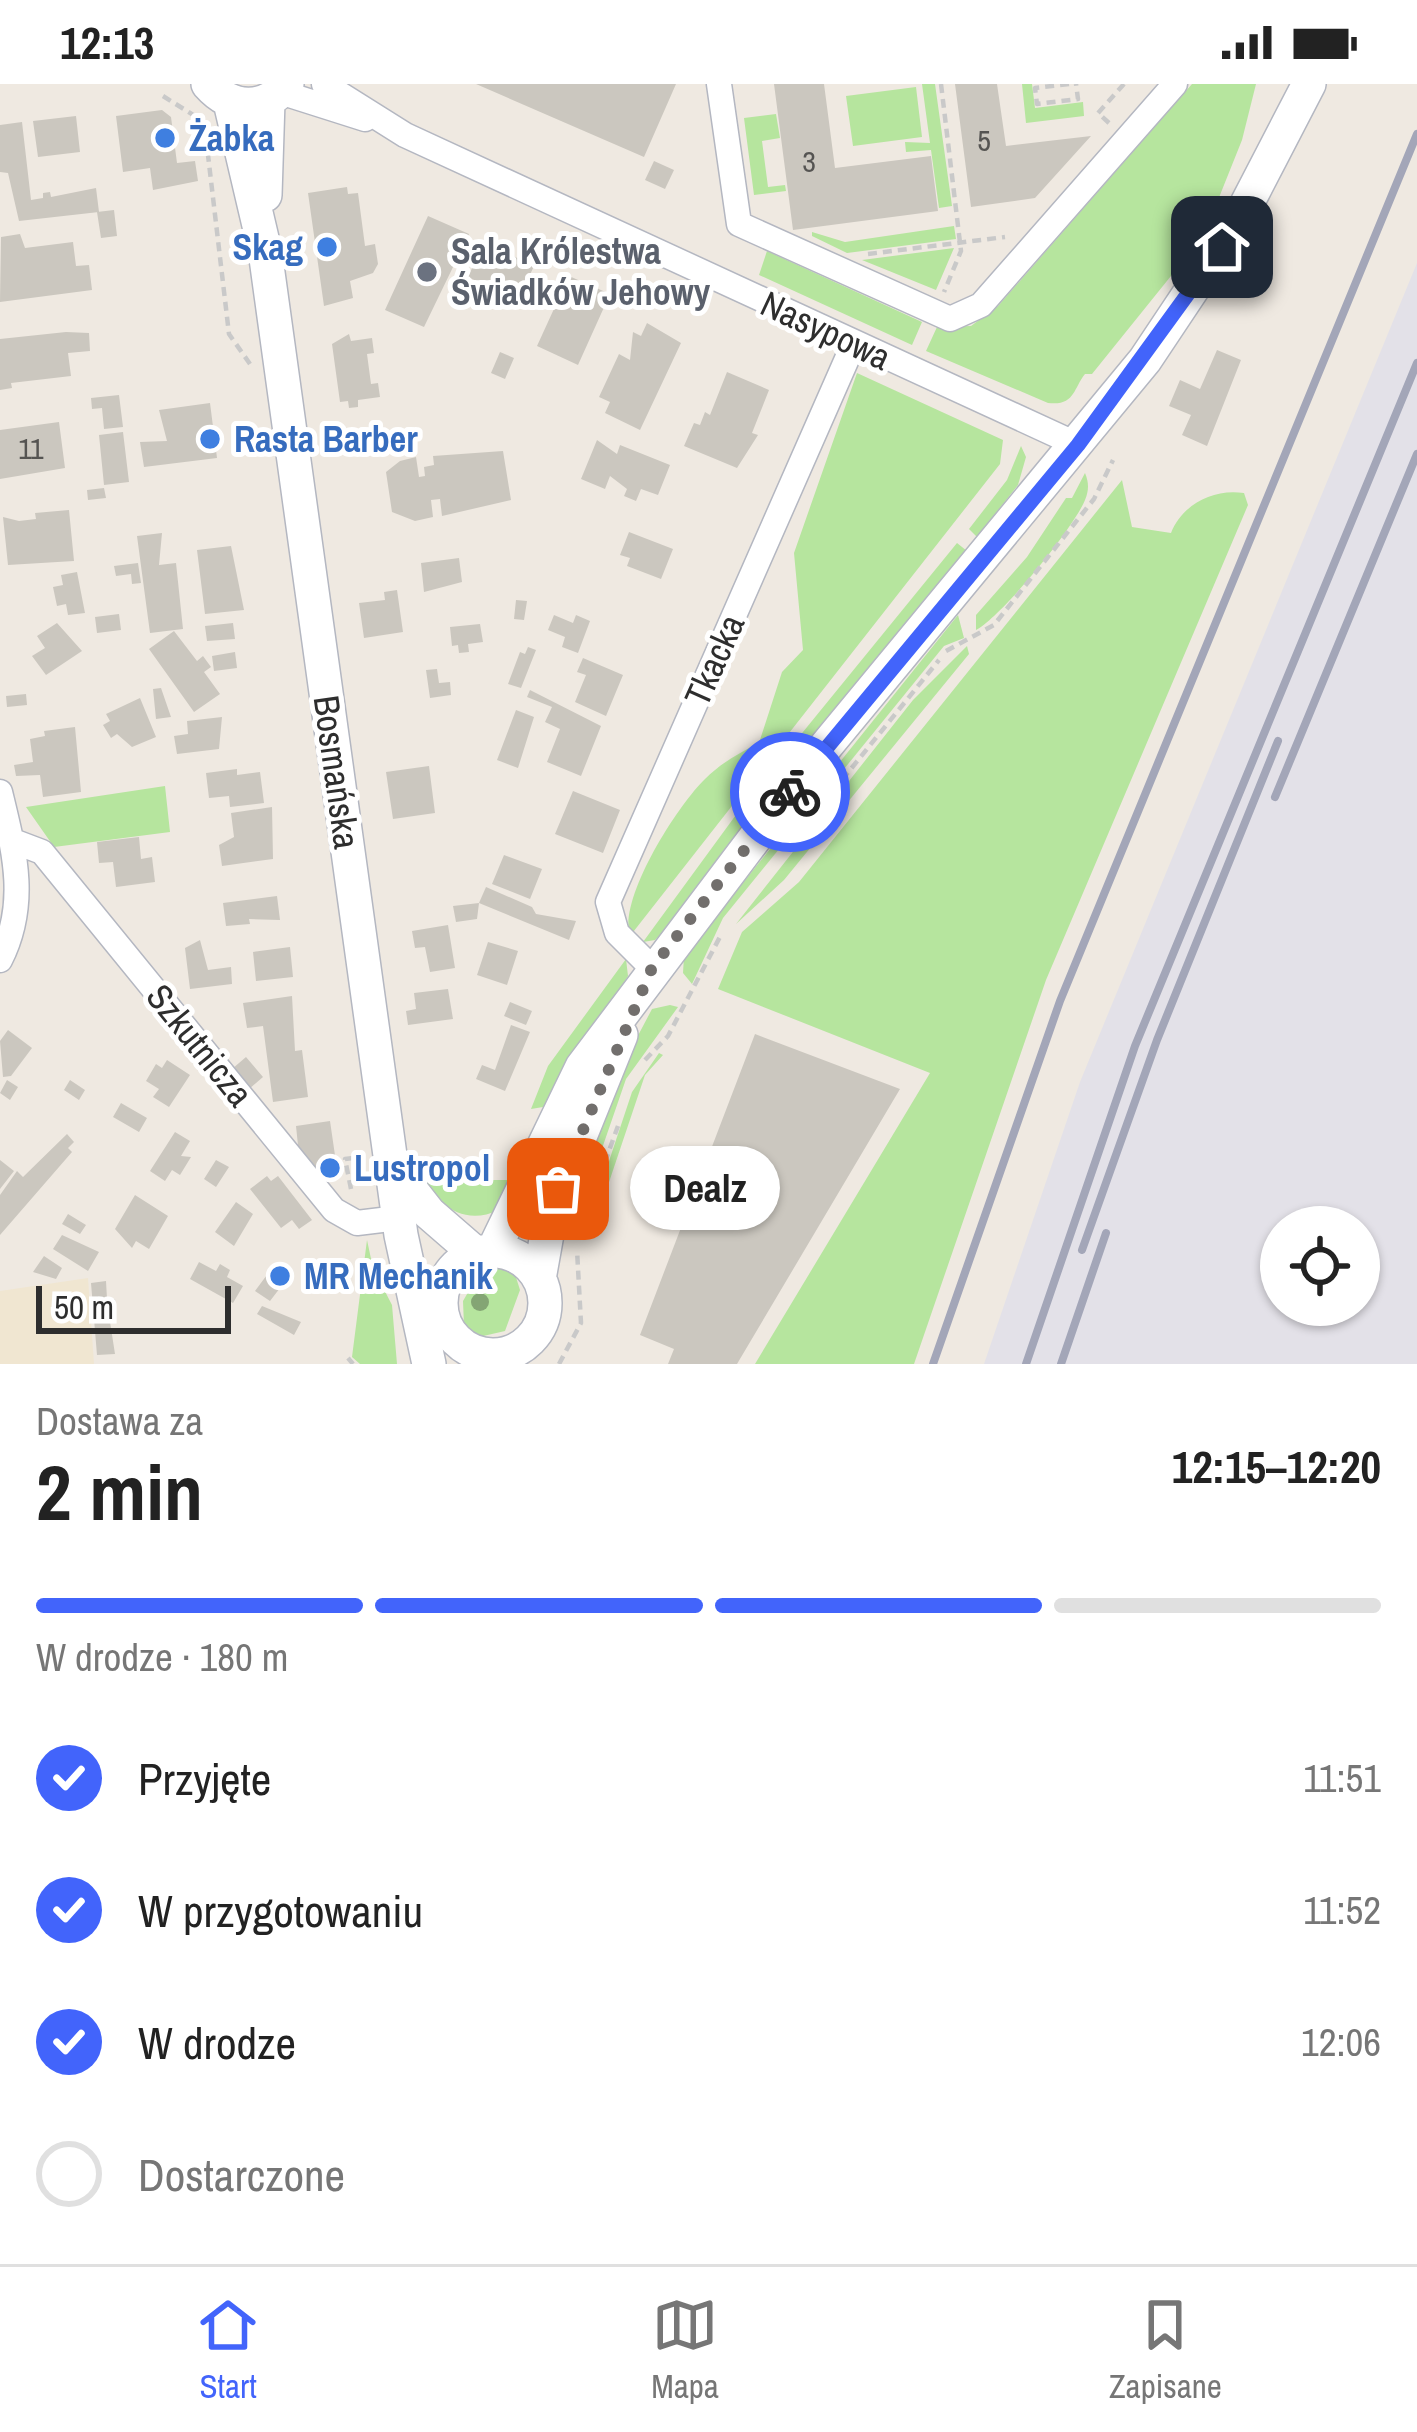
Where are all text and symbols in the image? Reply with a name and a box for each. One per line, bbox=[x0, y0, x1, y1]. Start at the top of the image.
text: 12:13 bbox=[60, 12, 154, 73]
place label: Żabka bbox=[189, 114, 275, 162]
house number: 5 bbox=[977, 120, 991, 160]
marker: Żabka bbox=[152, 125, 178, 151]
house number: 3 bbox=[802, 141, 816, 181]
pin bbox=[1171, 196, 1273, 298]
icon: home bbox=[1189, 214, 1255, 280]
place label: Skag bbox=[232, 223, 303, 271]
place label: Sala Królestwa Świadków Jehowy bbox=[451, 227, 711, 316]
marker: Skag bbox=[314, 234, 340, 260]
marker: Sala Królestwa Świadków Jehowy bbox=[414, 259, 440, 285]
street label: Nasypowa bbox=[753, 279, 899, 381]
place label: Rasta Barber bbox=[234, 415, 418, 463]
marker: Rasta Barber bbox=[197, 426, 223, 452]
house number: 11 bbox=[18, 428, 44, 468]
street label: Tkacka bbox=[673, 607, 755, 713]
street label: Bosmańska bbox=[303, 692, 371, 852]
courier bbox=[730, 732, 850, 852]
icon: bike bbox=[757, 759, 823, 825]
street label: Szkutnicza bbox=[136, 974, 264, 1116]
pin bbox=[507, 1138, 609, 1240]
place label: Lustropol bbox=[354, 1144, 490, 1192]
callout: Dealz bbox=[630, 1147, 780, 1231]
marker: Lustropol bbox=[317, 1155, 343, 1181]
icon: bag bbox=[525, 1156, 591, 1222]
text: Dealz bbox=[663, 1162, 747, 1214]
map controls bbox=[1260, 1206, 1380, 1326]
button: locate bbox=[1260, 1206, 1380, 1326]
place label: MR Mechanik bbox=[304, 1252, 493, 1300]
marker: MR Mechanik bbox=[267, 1263, 293, 1289]
scale bar bbox=[36, 1280, 231, 1333]
text: 50 m bbox=[54, 1285, 114, 1329]
text: Dostawa za bbox=[36, 1395, 203, 1447]
text: 12:15–12:20 bbox=[1172, 1436, 1381, 1497]
text: 2 min bbox=[36, 1439, 203, 1544]
text: W drodze · 180 m bbox=[36, 1631, 288, 1683]
icon: check bbox=[36, 1745, 102, 1811]
text: Przyjęte bbox=[138, 1748, 271, 1809]
text: 11:51 bbox=[1303, 1752, 1381, 1804]
icon: check bbox=[36, 1877, 102, 1943]
text: W przygotowaniu bbox=[138, 1880, 423, 1941]
text: 11:52 bbox=[1303, 1884, 1381, 1936]
icon: check bbox=[36, 2009, 102, 2075]
text: W drodze bbox=[138, 2012, 296, 2073]
text: 12:06 bbox=[1301, 2016, 1381, 2068]
text: Dostarczone bbox=[138, 2144, 345, 2205]
tab: Start bbox=[195, 2292, 261, 2408]
tab: Mapa bbox=[651, 2292, 719, 2408]
tab: Zapisane bbox=[1109, 2292, 1222, 2408]

